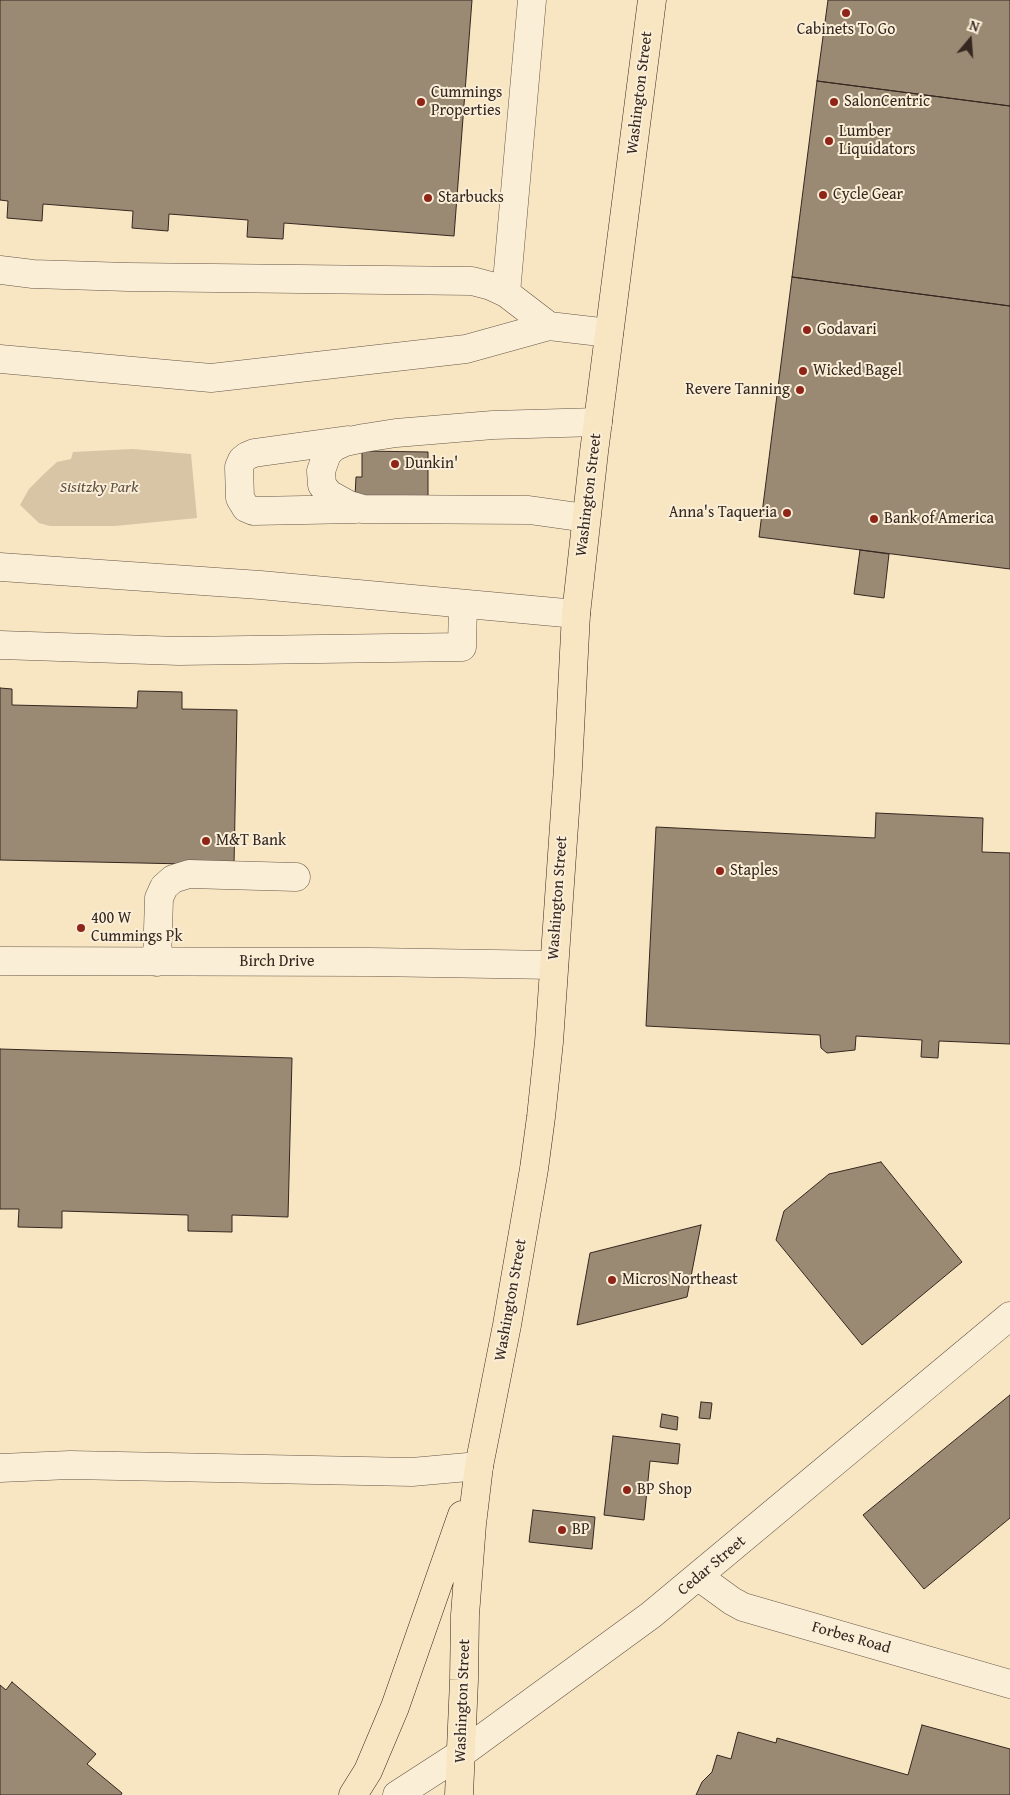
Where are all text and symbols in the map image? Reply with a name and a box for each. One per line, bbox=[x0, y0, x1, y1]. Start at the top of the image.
marker: Cabinets To Go bbox=[840, 7, 852, 19]
north arrow bbox=[945, 15, 995, 65]
text: N bbox=[967, 15, 982, 37]
place label: Cabinets To Go bbox=[797, 20, 895, 40]
street label: Washington Street bbox=[623, 30, 657, 156]
place label: Cummings Properties bbox=[431, 83, 502, 121]
place label: SalonCentric bbox=[844, 92, 930, 112]
marker: Cummings Properties bbox=[415, 96, 427, 108]
marker: SalonCentric bbox=[828, 96, 840, 108]
place label: Lumber Liquidators bbox=[839, 122, 916, 160]
marker: Lumber Liquidators bbox=[823, 135, 835, 147]
place label: Cycle Gear bbox=[833, 185, 903, 205]
place label: Starbucks bbox=[438, 188, 504, 208]
marker: Cycle Gear bbox=[817, 189, 829, 201]
marker: Starbucks bbox=[422, 192, 434, 204]
place label: Godavari bbox=[817, 320, 877, 340]
marker: Godavari bbox=[801, 324, 813, 336]
place label: Wicked Bagel bbox=[813, 361, 902, 381]
marker: Wicked Bagel bbox=[797, 365, 809, 377]
place label: Revere Tanning bbox=[685, 380, 790, 400]
marker: Revere Tanning bbox=[794, 384, 806, 396]
street label: Washington Street bbox=[572, 432, 606, 558]
place label: Dunkin' bbox=[405, 454, 458, 474]
marker: Dunkin' bbox=[389, 458, 401, 470]
park label: Sisitzky Park bbox=[60, 478, 138, 498]
place label: Anna's Taqueria bbox=[669, 503, 777, 523]
marker: Anna's Taqueria bbox=[781, 507, 793, 519]
place label: Bank of America bbox=[884, 509, 994, 529]
marker: Bank of America bbox=[868, 513, 880, 525]
place label: M&T Bank bbox=[216, 831, 286, 851]
marker: M&T Bank bbox=[200, 835, 212, 847]
street label: Washington Street bbox=[544, 835, 572, 961]
place label: Staples bbox=[730, 861, 778, 881]
marker: Staples bbox=[714, 865, 726, 877]
place label: 400 W Cummings Pk bbox=[91, 909, 183, 947]
marker: 400 W Cummings Pk bbox=[75, 922, 87, 934]
street label: Birch Drive bbox=[239, 952, 315, 972]
street label: Washington Street bbox=[491, 1237, 531, 1363]
place label: Micros Northeast bbox=[622, 1270, 738, 1290]
marker: Micros Northeast bbox=[606, 1274, 618, 1286]
place label: BP Shop bbox=[637, 1480, 692, 1500]
marker: BP Shop bbox=[621, 1484, 633, 1496]
place label: BP bbox=[572, 1520, 590, 1540]
marker: BP bbox=[556, 1524, 568, 1536]
street label: Cedar Street bbox=[674, 1532, 750, 1600]
street label: Forbes Road bbox=[809, 1618, 893, 1658]
street label: Washington Street bbox=[451, 1639, 475, 1763]

